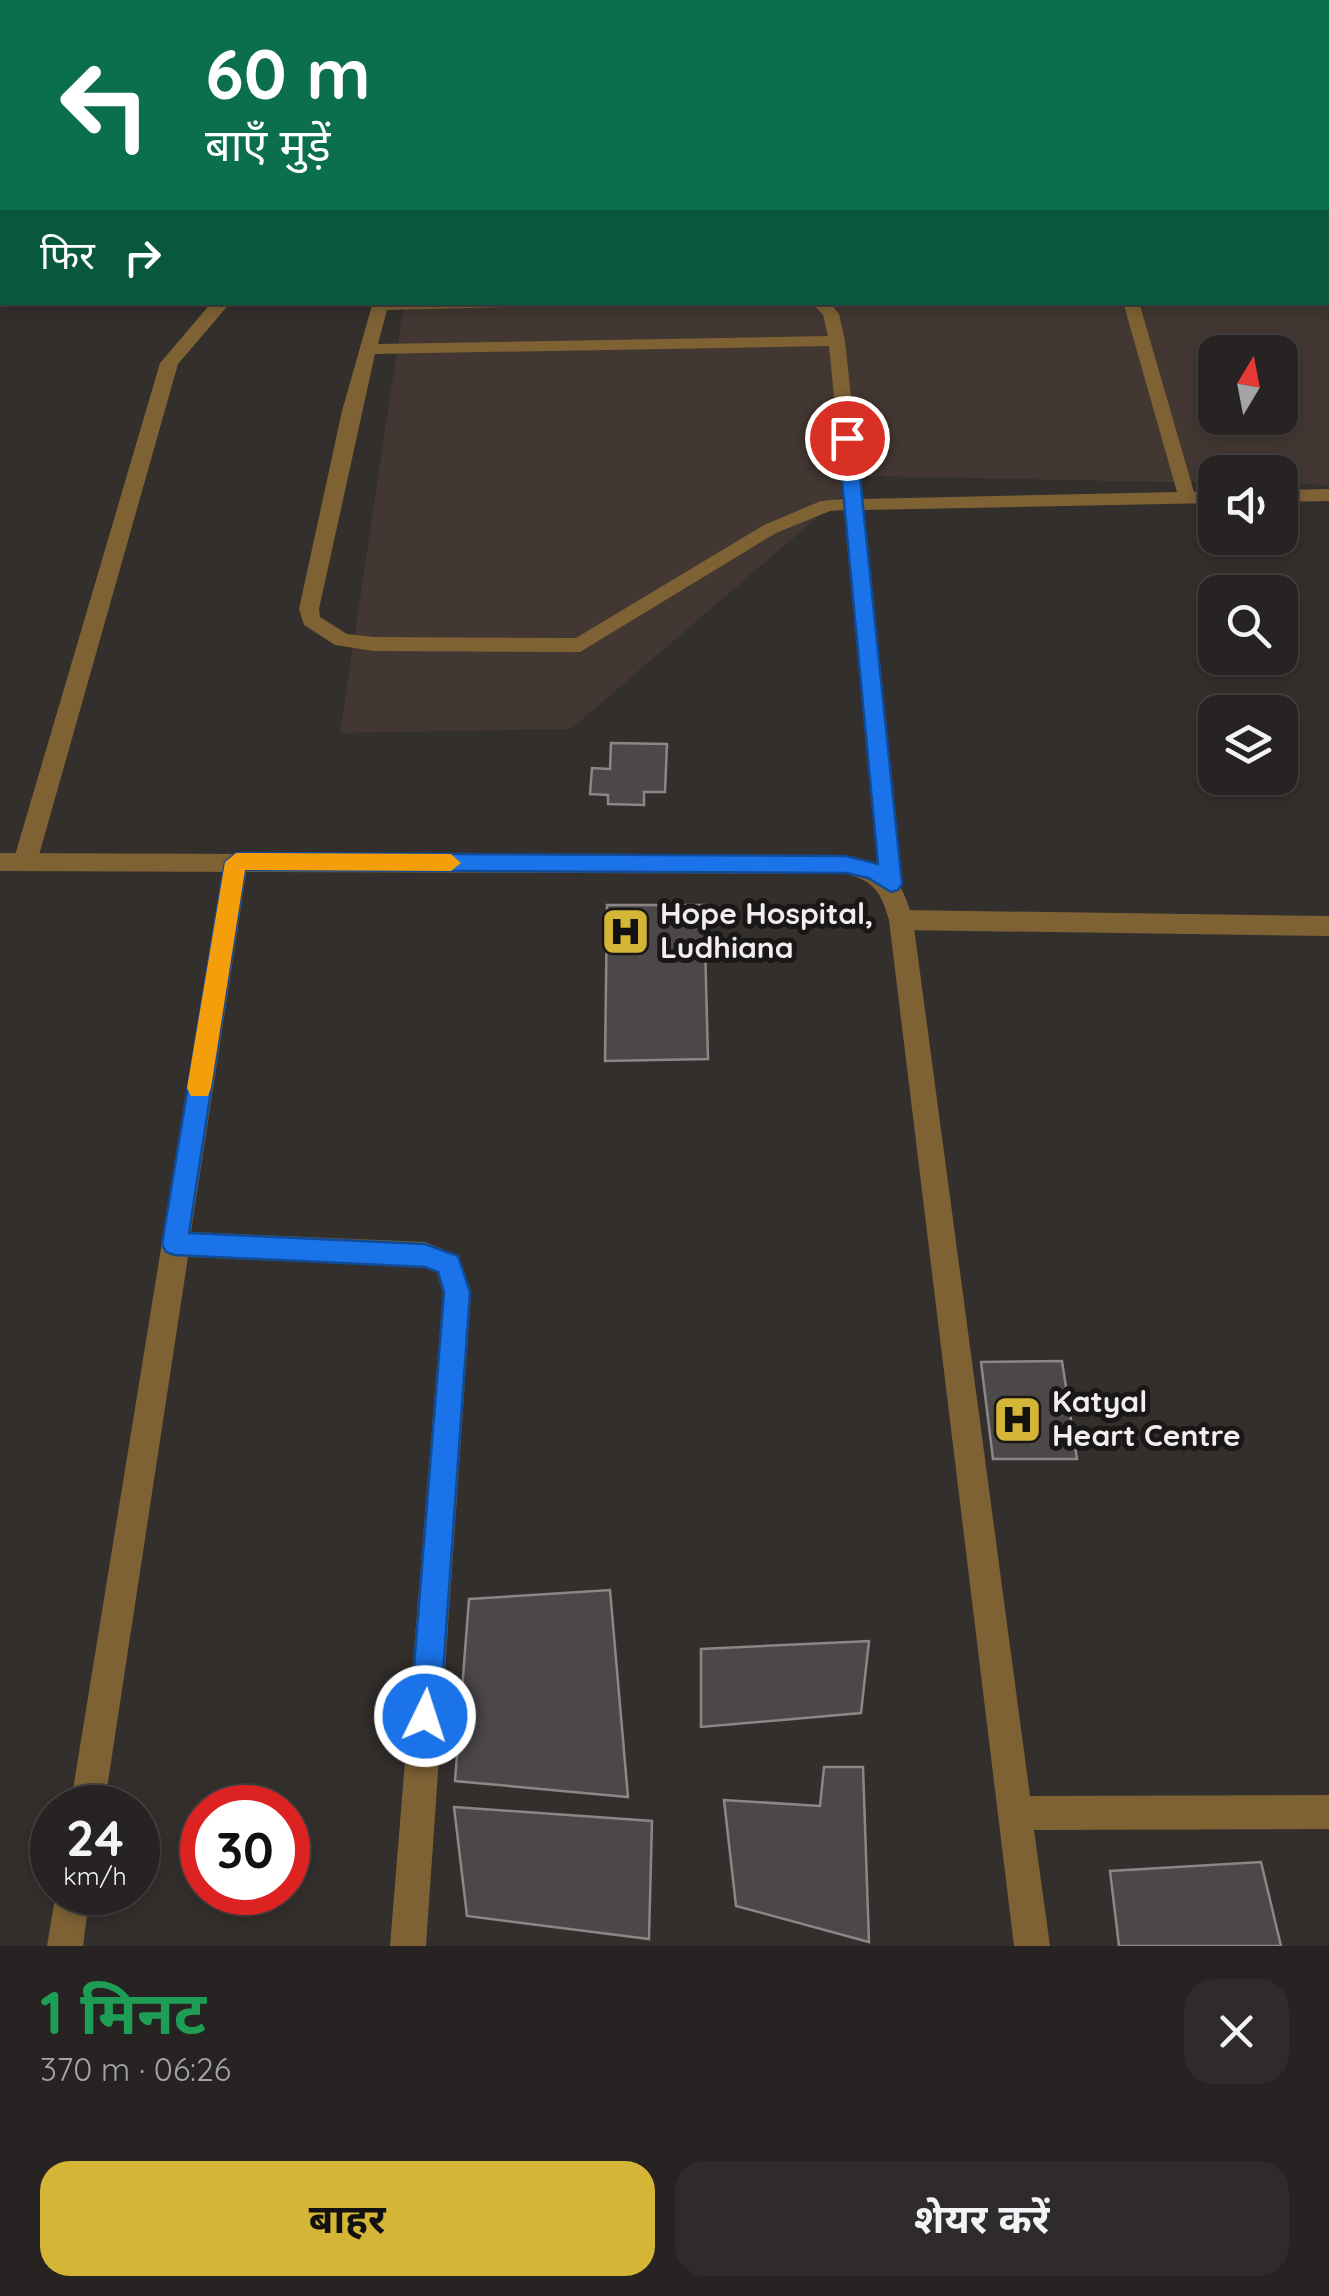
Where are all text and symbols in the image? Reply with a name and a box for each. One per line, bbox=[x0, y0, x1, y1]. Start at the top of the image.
text: 60 m bbox=[205, 29, 371, 117]
icon: left bbox=[40, 40, 170, 170]
text: बाएँ मुड़ें bbox=[205, 116, 331, 172]
icon: right bbox=[115, 230, 170, 285]
text: फिर bbox=[40, 231, 95, 279]
north arrow bbox=[1198, 335, 1298, 435]
map controls bbox=[1198, 335, 1298, 795]
pin bbox=[805, 396, 890, 481]
icon: arrive bbox=[820, 411, 875, 466]
button: sound bbox=[1198, 455, 1298, 555]
button: search bbox=[1198, 575, 1298, 675]
button: layers bbox=[1198, 695, 1298, 795]
place label: Hope Hospital, Ludhiana bbox=[660, 894, 873, 966]
hospital icon: Hope Hospital, Ludhiana bbox=[599, 905, 651, 957]
place label: Katyal Heart Centre bbox=[1052, 1382, 1241, 1454]
hospital icon: Katyal Heart Centre bbox=[991, 1393, 1043, 1445]
position arrow bbox=[373, 1664, 477, 1768]
speed limit sign: 30 bbox=[180, 1785, 310, 1915]
text: 24 bbox=[66, 1806, 124, 1869]
text: km/h bbox=[63, 1860, 127, 1891]
text: 1 मिनट bbox=[40, 1974, 206, 2049]
button: close bbox=[1184, 1979, 1289, 2084]
text: 370 m · 06:26 bbox=[40, 2049, 231, 2089]
button: बाहर bbox=[40, 2161, 655, 2276]
button: शेयर करें bbox=[675, 2161, 1289, 2276]

